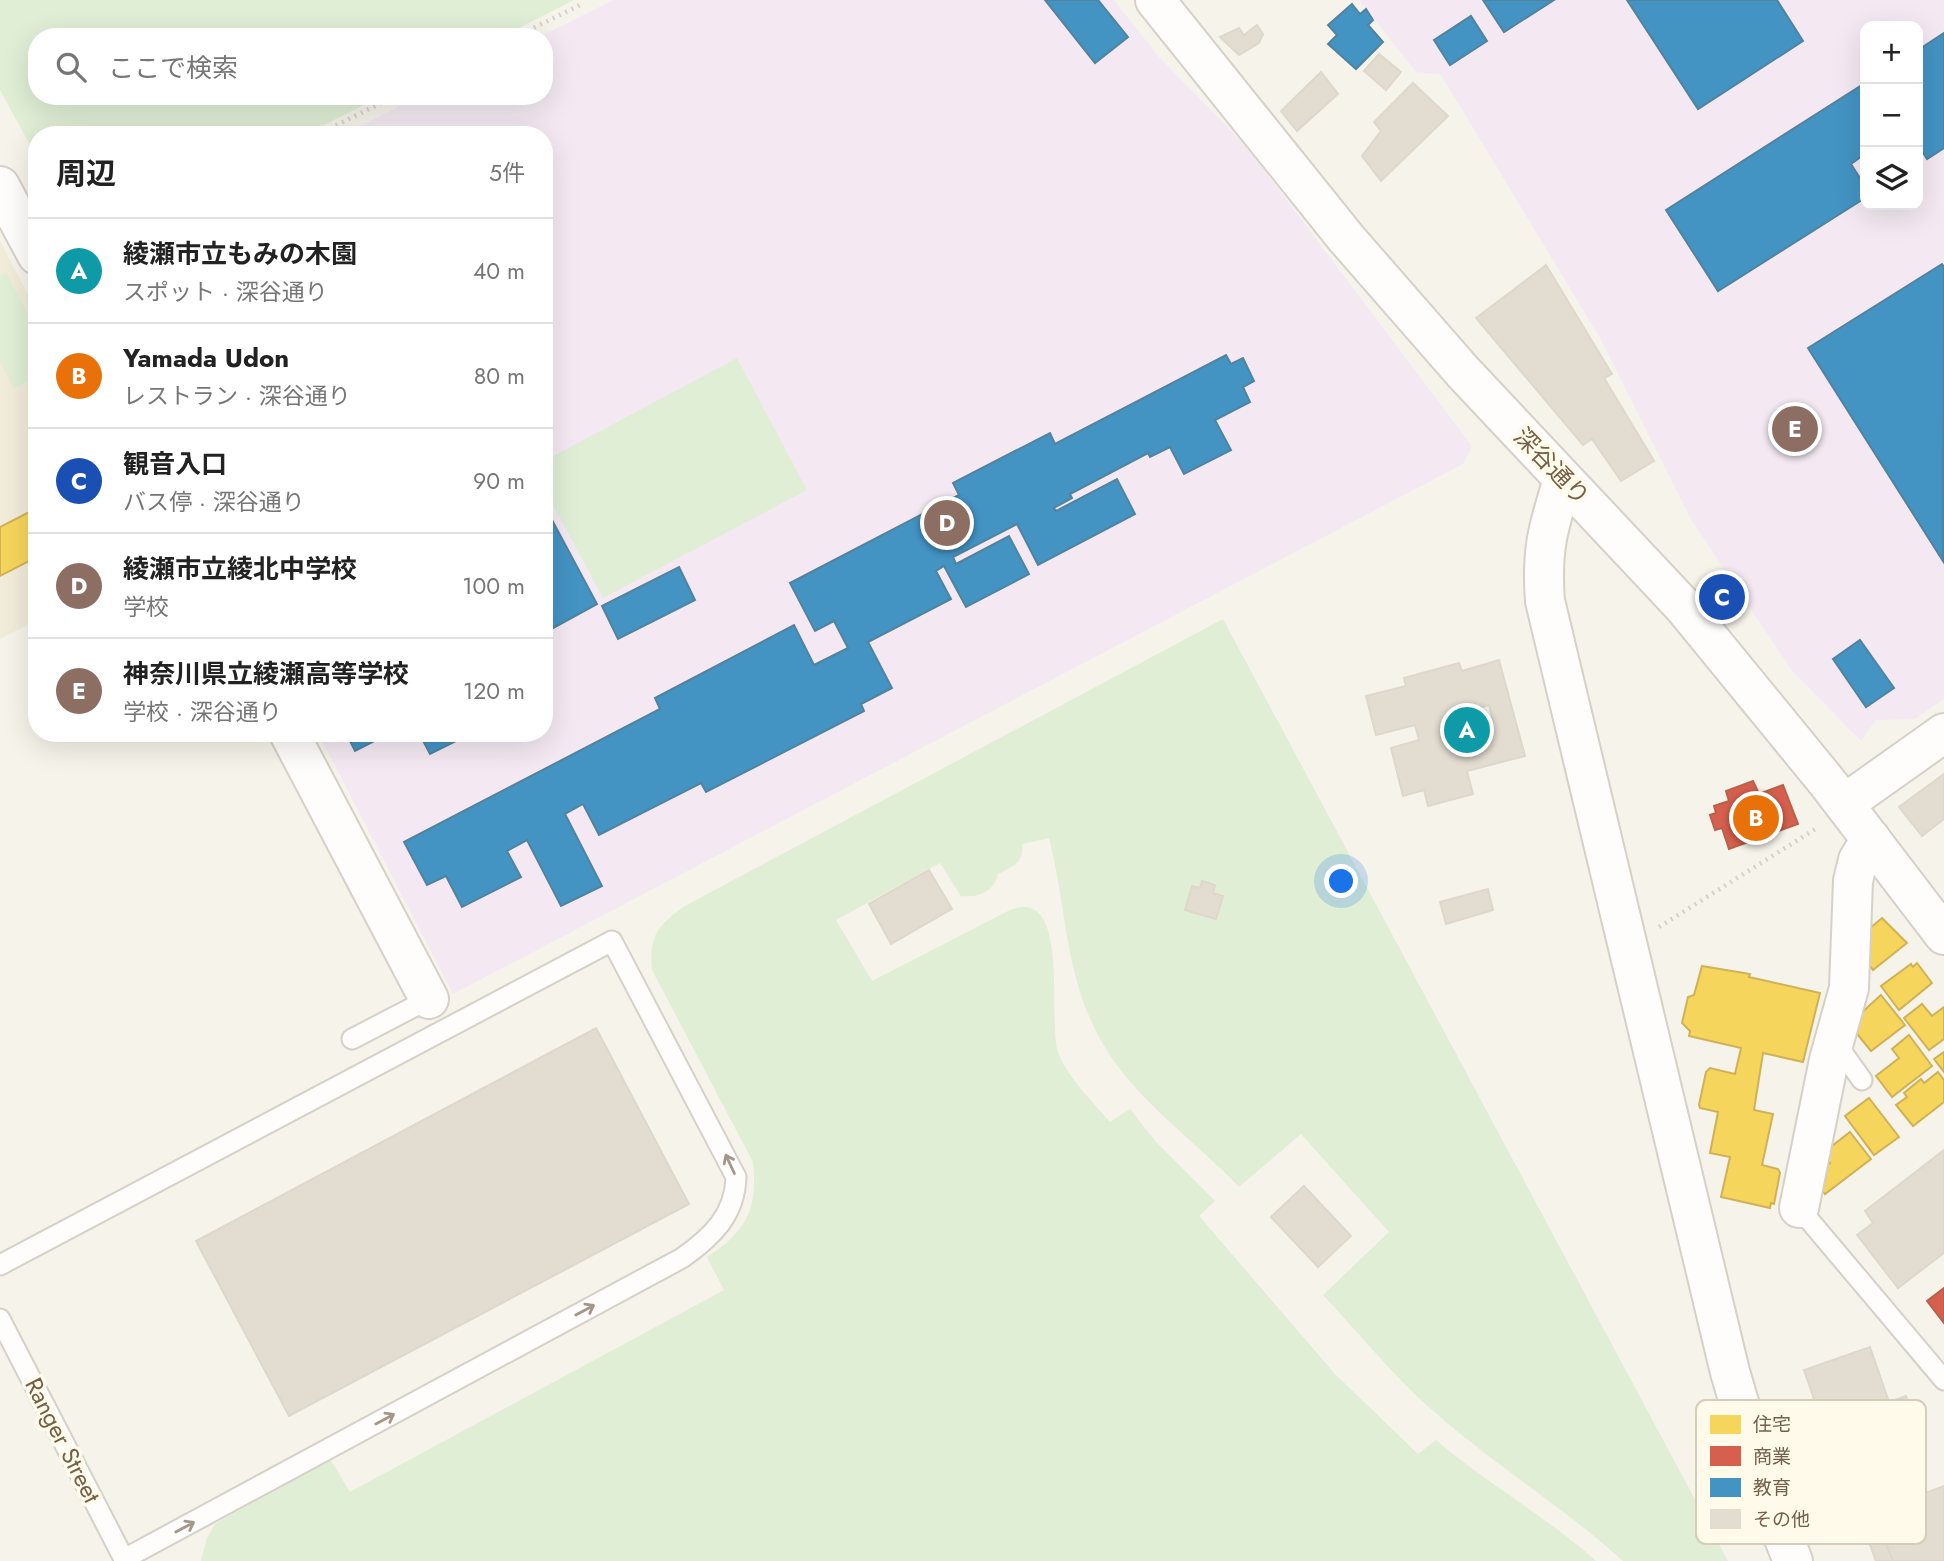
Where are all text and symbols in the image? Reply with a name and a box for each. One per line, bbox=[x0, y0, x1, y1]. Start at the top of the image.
map controls bbox=[1860, 21, 1923, 210]
button: + bbox=[1860, 21, 1923, 84]
search box bbox=[28, 28, 553, 105]
icon: search bbox=[52, 48, 90, 86]
text: ここで検索 bbox=[108, 49, 238, 87]
button: − bbox=[1860, 84, 1923, 147]
button: layers bbox=[1860, 147, 1923, 210]
text: 周辺 bbox=[56, 152, 116, 195]
text: 5件 bbox=[489, 156, 525, 190]
text: 綾瀬市立もみの木園 bbox=[123, 235, 357, 273]
text: A bbox=[71, 254, 87, 288]
text: 40 m bbox=[473, 254, 525, 288]
text: スポット · 深谷通り bbox=[123, 275, 328, 309]
text: Yamada Udon bbox=[123, 339, 289, 377]
text: B bbox=[71, 359, 87, 393]
text: 80 m bbox=[474, 359, 525, 393]
text: レストラン · 深谷通り bbox=[123, 379, 351, 413]
pin: E bbox=[1772, 403, 1818, 455]
street label: 深谷通り bbox=[1506, 419, 1598, 513]
text: 観音入口 bbox=[123, 445, 227, 483]
text: C bbox=[71, 464, 87, 498]
text: 90 m bbox=[473, 464, 525, 498]
text: バス停 · 深谷通り bbox=[123, 485, 305, 519]
pin: D bbox=[924, 497, 970, 549]
text: 綾瀬市立綾北中学校 bbox=[123, 550, 357, 588]
text: D bbox=[71, 569, 87, 603]
text: 100 m bbox=[462, 569, 525, 603]
pin: C bbox=[1699, 571, 1745, 623]
text: 学校 bbox=[123, 590, 169, 624]
text: 神奈川県立綾瀬高等学校 bbox=[123, 655, 409, 693]
text: E bbox=[72, 674, 86, 708]
text: 120 m bbox=[463, 674, 525, 708]
text: 学校 · 深谷通り bbox=[123, 695, 282, 729]
pin: A bbox=[1444, 704, 1490, 756]
pin: B bbox=[1733, 792, 1779, 844]
your location bbox=[1324, 864, 1358, 898]
one-way arrow bbox=[723, 1154, 736, 1175]
one-way arrow bbox=[574, 1303, 595, 1317]
street label: Ranger Street bbox=[16, 1371, 110, 1509]
legend bbox=[1696, 1400, 1926, 1544]
one-way arrow bbox=[374, 1411, 394, 1425]
text: 住宅 bbox=[1753, 1411, 1791, 1438]
text: 商業 bbox=[1753, 1443, 1791, 1470]
text: 教育 bbox=[1753, 1474, 1791, 1501]
text: その他 bbox=[1753, 1506, 1810, 1533]
one-way arrow bbox=[174, 1520, 194, 1534]

